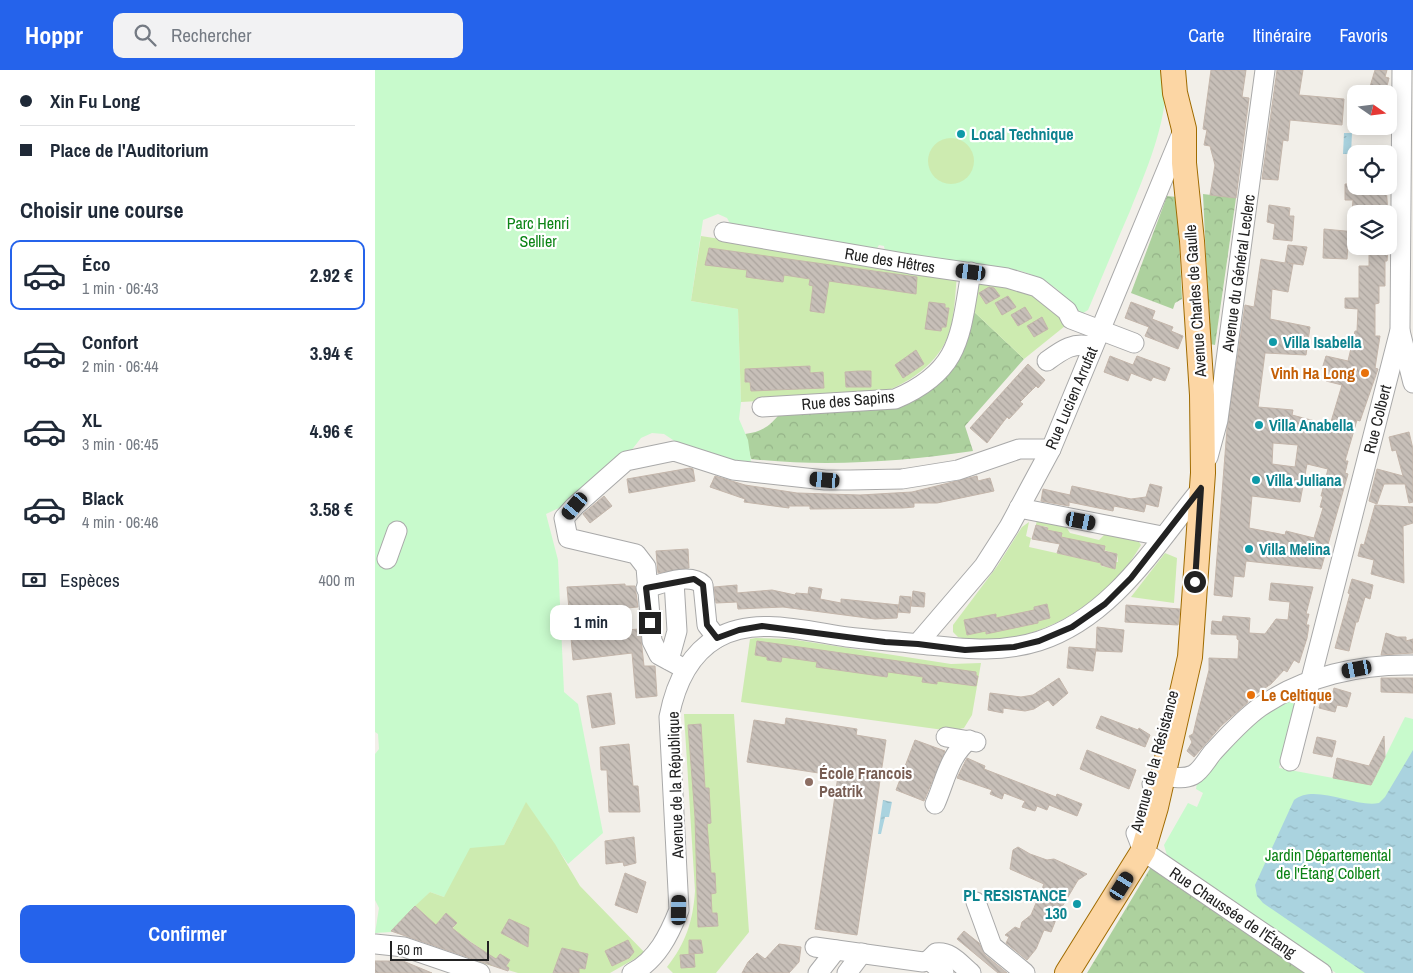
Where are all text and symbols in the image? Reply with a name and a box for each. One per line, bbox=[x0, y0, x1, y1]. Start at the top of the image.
search box bbox=[113, 13, 463, 58]
text: Hoppr bbox=[25, 19, 83, 51]
icon: search bbox=[131, 21, 159, 49]
text: Rechercher bbox=[171, 22, 251, 48]
text: Carte bbox=[1188, 23, 1224, 48]
text: Itinéraire bbox=[1252, 23, 1312, 48]
text: Favoris bbox=[1340, 23, 1388, 48]
north arrow bbox=[1347, 85, 1397, 135]
map controls bbox=[1347, 85, 1397, 255]
text: Xin Fu Long bbox=[50, 88, 140, 114]
place label: Local Technique bbox=[971, 123, 1074, 145]
marker: Local Technique bbox=[955, 128, 967, 140]
text: Place de l'Auditorium bbox=[50, 137, 209, 163]
button: locate bbox=[1347, 145, 1397, 195]
street label: Avenue du Général Leclerc bbox=[1216, 192, 1260, 354]
text: Choisir une course bbox=[20, 195, 183, 225]
button: layers bbox=[1347, 205, 1397, 255]
park label: Parc Henri Sellier bbox=[507, 212, 569, 252]
street label: Avenue Charles de Gaulle bbox=[1179, 224, 1211, 379]
street label: Rue des Hêtres bbox=[843, 242, 937, 278]
text: Éco bbox=[82, 251, 111, 277]
icon: car bbox=[22, 253, 67, 298]
text: 2.92 € bbox=[310, 262, 353, 288]
car bbox=[955, 263, 986, 281]
text: 1 min · 06:43 bbox=[82, 277, 159, 299]
text: Confort bbox=[82, 329, 138, 355]
icon: car bbox=[22, 331, 67, 376]
place label: Villa Isabella bbox=[1283, 331, 1362, 353]
marker: Villa Isabella bbox=[1267, 336, 1279, 348]
text: 3.94 € bbox=[310, 340, 353, 366]
street label: Rue Lucien Arrufat bbox=[1039, 343, 1103, 453]
text: 2 min · 06:44 bbox=[82, 355, 159, 377]
place label: Vinh Ha Long bbox=[1271, 362, 1355, 384]
marker: Vinh Ha Long bbox=[1359, 367, 1371, 379]
street label: Rue Colbert bbox=[1358, 382, 1396, 456]
street label: Rue des Sapins bbox=[801, 385, 895, 415]
text: XL bbox=[82, 407, 102, 433]
icon: car bbox=[22, 409, 67, 454]
place label: Villa Anabella bbox=[1269, 414, 1354, 436]
text: 4.96 € bbox=[310, 418, 353, 444]
marker: Villa Anabella bbox=[1253, 419, 1265, 431]
text: 3 min · 06:45 bbox=[82, 433, 159, 455]
place label: Villa Juliana bbox=[1266, 469, 1342, 491]
car bbox=[809, 471, 840, 489]
marker: Villa Juliana bbox=[1250, 474, 1262, 486]
text: Black bbox=[82, 485, 124, 511]
icon: car bbox=[22, 487, 67, 532]
car bbox=[559, 490, 590, 522]
text: 3.58 € bbox=[310, 496, 353, 522]
text: 4 min · 06:46 bbox=[82, 511, 159, 533]
car bbox=[1064, 511, 1097, 531]
place label: Villa Melina bbox=[1259, 538, 1331, 560]
marker: Villa Melina bbox=[1243, 543, 1255, 555]
icon: cash bbox=[20, 566, 48, 594]
text: Espèces bbox=[60, 567, 120, 593]
text: 400 m bbox=[319, 569, 355, 591]
route start bbox=[1184, 571, 1206, 593]
callout: 1 min bbox=[550, 606, 633, 640]
text: 1 min bbox=[574, 611, 608, 633]
route end bbox=[639, 612, 661, 634]
car bbox=[1340, 659, 1373, 679]
place label: Le Celtique bbox=[1261, 684, 1332, 706]
street label: Avenue de la Résistance bbox=[1124, 688, 1183, 835]
marker: Le Celtique bbox=[1245, 689, 1257, 701]
street label: Avenue de la République bbox=[661, 711, 689, 860]
place label: École Francois Peatrik bbox=[819, 762, 912, 802]
marker: École Francois Peatrik bbox=[803, 776, 815, 788]
park label: Jardin Départemental de l'Étang Colbert bbox=[1265, 844, 1391, 884]
street label: Rue Chaussée de l'Étang bbox=[1165, 861, 1301, 963]
car bbox=[1107, 869, 1136, 903]
place label: PL RESISTANCE 130 bbox=[963, 884, 1067, 924]
car bbox=[671, 895, 686, 925]
marker: PL RESISTANCE 130 bbox=[1071, 898, 1083, 910]
button: Confirmer bbox=[20, 905, 355, 963]
scale bar bbox=[390, 938, 489, 961]
text: 50 m bbox=[397, 941, 423, 959]

